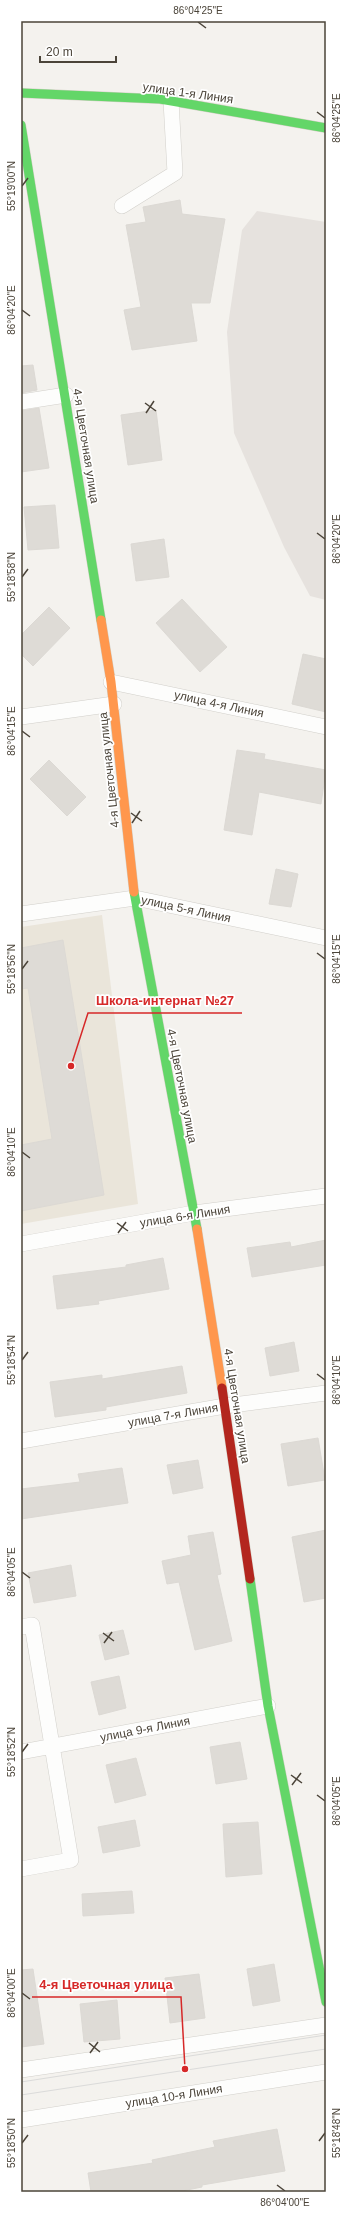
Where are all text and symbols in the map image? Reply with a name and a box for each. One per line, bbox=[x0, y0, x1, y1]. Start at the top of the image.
text: 86°04'25"E bbox=[173, 5, 223, 16]
scale bar bbox=[40, 38, 116, 64]
text: 20 m bbox=[46, 45, 73, 59]
street label: улица 1-я Линия bbox=[142, 80, 234, 106]
text: 86°04'25"E bbox=[331, 93, 342, 143]
text: 55°19'00"N bbox=[6, 161, 17, 211]
text: 86°04'20"E bbox=[6, 285, 17, 335]
street label: 4-я Цветочная улица bbox=[70, 388, 102, 505]
text: 86°04'20"E bbox=[331, 514, 342, 564]
text: 55°18'58"N bbox=[6, 552, 17, 602]
street label: улица 4-я Линия bbox=[173, 688, 265, 720]
text: 86°04'15"E bbox=[6, 706, 17, 756]
street label: 4-я Цветочная улица bbox=[96, 711, 122, 828]
street label: улица 5-я Линия bbox=[140, 893, 232, 925]
text: 86°04'15"E bbox=[331, 934, 342, 984]
text: 55°18'56"N bbox=[6, 944, 17, 994]
callout: Школа-интернат №27 bbox=[88, 988, 242, 1013]
text: Школа-интернат №27 bbox=[96, 993, 234, 1008]
street label: 4-я Цветочная улица bbox=[164, 1028, 200, 1145]
text: 86°04'10"E bbox=[6, 1127, 17, 1177]
street label: улица 6-я Линия bbox=[139, 1202, 231, 1230]
text: 55°18'54"N bbox=[6, 1335, 17, 1385]
street label: 4-я Цветочная улица bbox=[221, 1348, 253, 1465]
text: 86°04'10"E bbox=[331, 1355, 342, 1405]
street label: улица 7-я Линия bbox=[127, 1400, 219, 1430]
text: 86°04'05"E bbox=[6, 1547, 17, 1597]
street label: улица 9-я Линия bbox=[99, 1713, 191, 1745]
text: 55°18'52"N bbox=[6, 1727, 17, 1777]
text: 86°04'05"E bbox=[331, 1776, 342, 1826]
text: 86°04'00"E bbox=[6, 1968, 17, 2018]
callout: 4-я Цветочная улица bbox=[32, 1972, 181, 1997]
text: 4-я Цветочная улица bbox=[39, 1977, 173, 1992]
street label: улица 10-я Линия bbox=[125, 2081, 223, 2111]
text: 55°18'48"N bbox=[331, 2108, 342, 2158]
text: 55°18'50"N bbox=[6, 2118, 17, 2168]
text: 86°04'00"E bbox=[260, 2197, 310, 2208]

